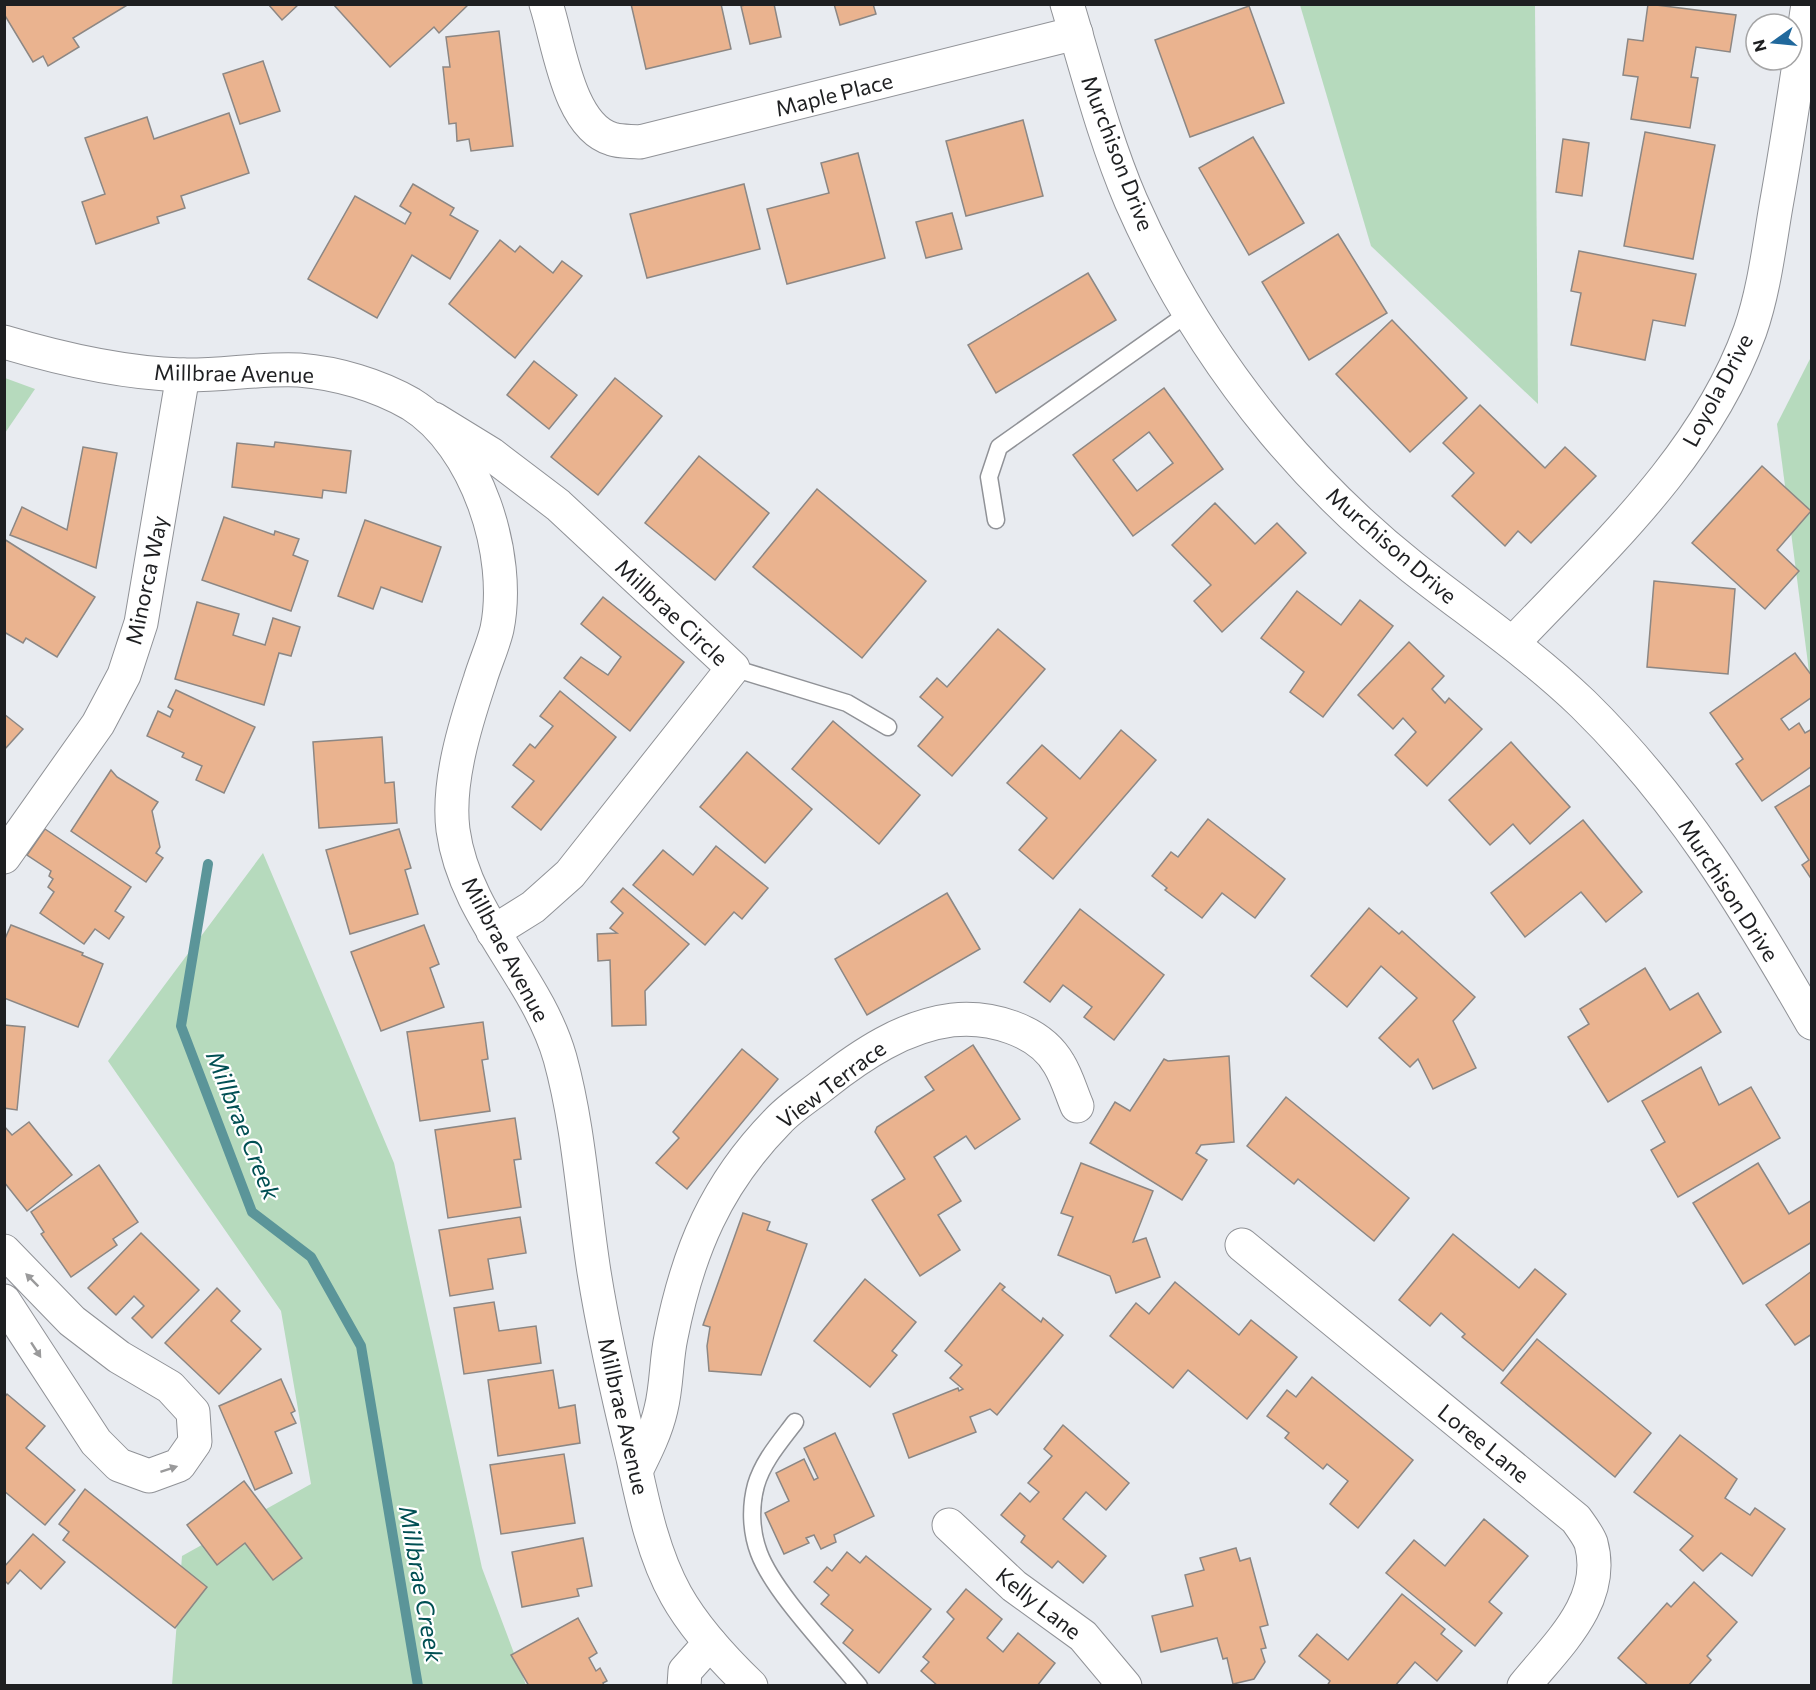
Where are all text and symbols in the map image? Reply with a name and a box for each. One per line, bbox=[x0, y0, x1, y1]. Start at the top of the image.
north arrow bbox=[1744, 12, 1804, 72]
text: N bbox=[1748, 38, 1770, 54]
street label: Maple Place bbox=[772, 66, 896, 122]
street label: Murchison Drive bbox=[1076, 72, 1160, 234]
street label: Loyola Drive bbox=[1676, 329, 1758, 451]
street label: Millbrae Avenue bbox=[154, 358, 314, 388]
street label: Murchison Drive bbox=[1321, 481, 1463, 609]
street label: Minorca Way bbox=[119, 513, 173, 647]
street label: Millbrae Circle bbox=[610, 553, 734, 671]
street label: Murchison Drive bbox=[1673, 814, 1785, 966]
street label: Millbrae Avenue bbox=[456, 872, 556, 1026]
street label: View Terrace bbox=[771, 1034, 891, 1134]
water label: Millbrae Creek bbox=[201, 1046, 288, 1205]
one-way arrow bbox=[25, 1273, 39, 1288]
street label: Millbrae Avenue bbox=[593, 1335, 655, 1497]
one-way arrow bbox=[31, 1341, 42, 1358]
street label: Loree Lane bbox=[1433, 1398, 1535, 1488]
one-way arrow bbox=[160, 1464, 178, 1473]
water label: Millbrae Creek bbox=[394, 1503, 450, 1666]
street label: Kelly Lane bbox=[991, 1561, 1087, 1645]

